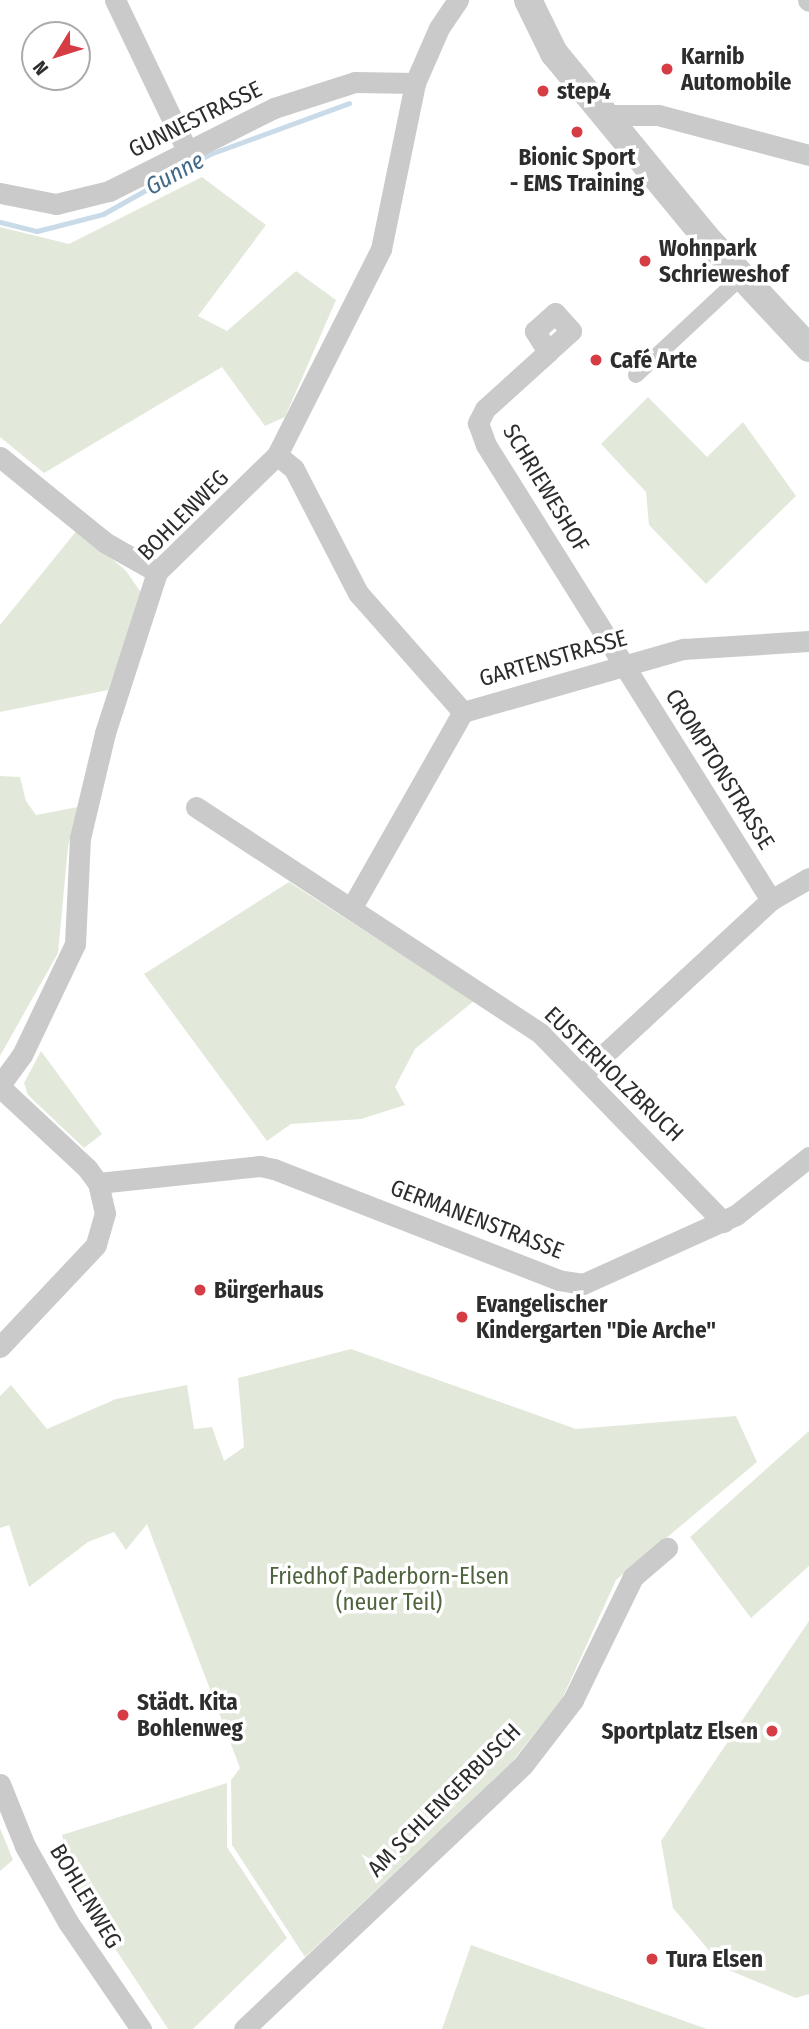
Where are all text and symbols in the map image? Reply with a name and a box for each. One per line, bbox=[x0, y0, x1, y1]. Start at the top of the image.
north arrow bbox=[21, 21, 91, 91]
place label: Karnib Automobile bbox=[681, 42, 791, 96]
text: N bbox=[28, 56, 53, 80]
marker: Karnib Automobile bbox=[659, 61, 675, 77]
street label: GUNNESTRASSE bbox=[124, 75, 266, 163]
place label: step4 bbox=[557, 77, 611, 105]
marker: step4 bbox=[535, 83, 551, 99]
marker: Bionic Sport - EMS Training bbox=[569, 124, 585, 140]
place label: Bionic Sport - EMS Training bbox=[510, 143, 644, 197]
water label: Gunne bbox=[141, 146, 209, 202]
place label: Wohnpark Schrieweshof bbox=[659, 234, 788, 288]
marker: Wohnpark Schrieweshof bbox=[637, 253, 653, 269]
place label: Café Arte bbox=[610, 346, 697, 374]
marker: Café Arte bbox=[588, 352, 604, 368]
street label: SCHRIEWESHOF bbox=[497, 419, 595, 557]
street label: BOHLENWEG bbox=[132, 464, 234, 566]
street label: GARTENSTRASSE bbox=[476, 624, 630, 692]
street label: CROMPTONSTRASSE bbox=[660, 684, 780, 854]
street label: EUSTERHOLZBRUCH bbox=[539, 1001, 689, 1147]
street label: GERMANENSTRASSE bbox=[387, 1173, 567, 1265]
place label: Bürgerhaus bbox=[214, 1276, 323, 1304]
marker: Bürgerhaus bbox=[192, 1282, 208, 1298]
place label: Evangelischer Kindergarten "Die Arche" bbox=[476, 1290, 716, 1344]
marker: Evangelischer Kindergarten "Die Arche" bbox=[454, 1309, 470, 1325]
park label: Friedhof Paderborn-Elsen (neuer Teil) bbox=[269, 1562, 509, 1616]
place label: Städt. Kita Bohlenweg bbox=[137, 1688, 243, 1742]
marker: Städt. Kita Bohlenweg bbox=[115, 1707, 131, 1723]
place label: Sportplatz Elsen bbox=[601, 1717, 758, 1745]
street label: AM SCHLENGERBUSCH bbox=[362, 1718, 526, 1882]
marker: Sportplatz Elsen bbox=[764, 1723, 780, 1739]
street label: BOHLENWEG bbox=[44, 1839, 128, 1953]
place label: Tura Elsen bbox=[666, 1945, 763, 1973]
marker: Tura Elsen bbox=[644, 1951, 660, 1967]

